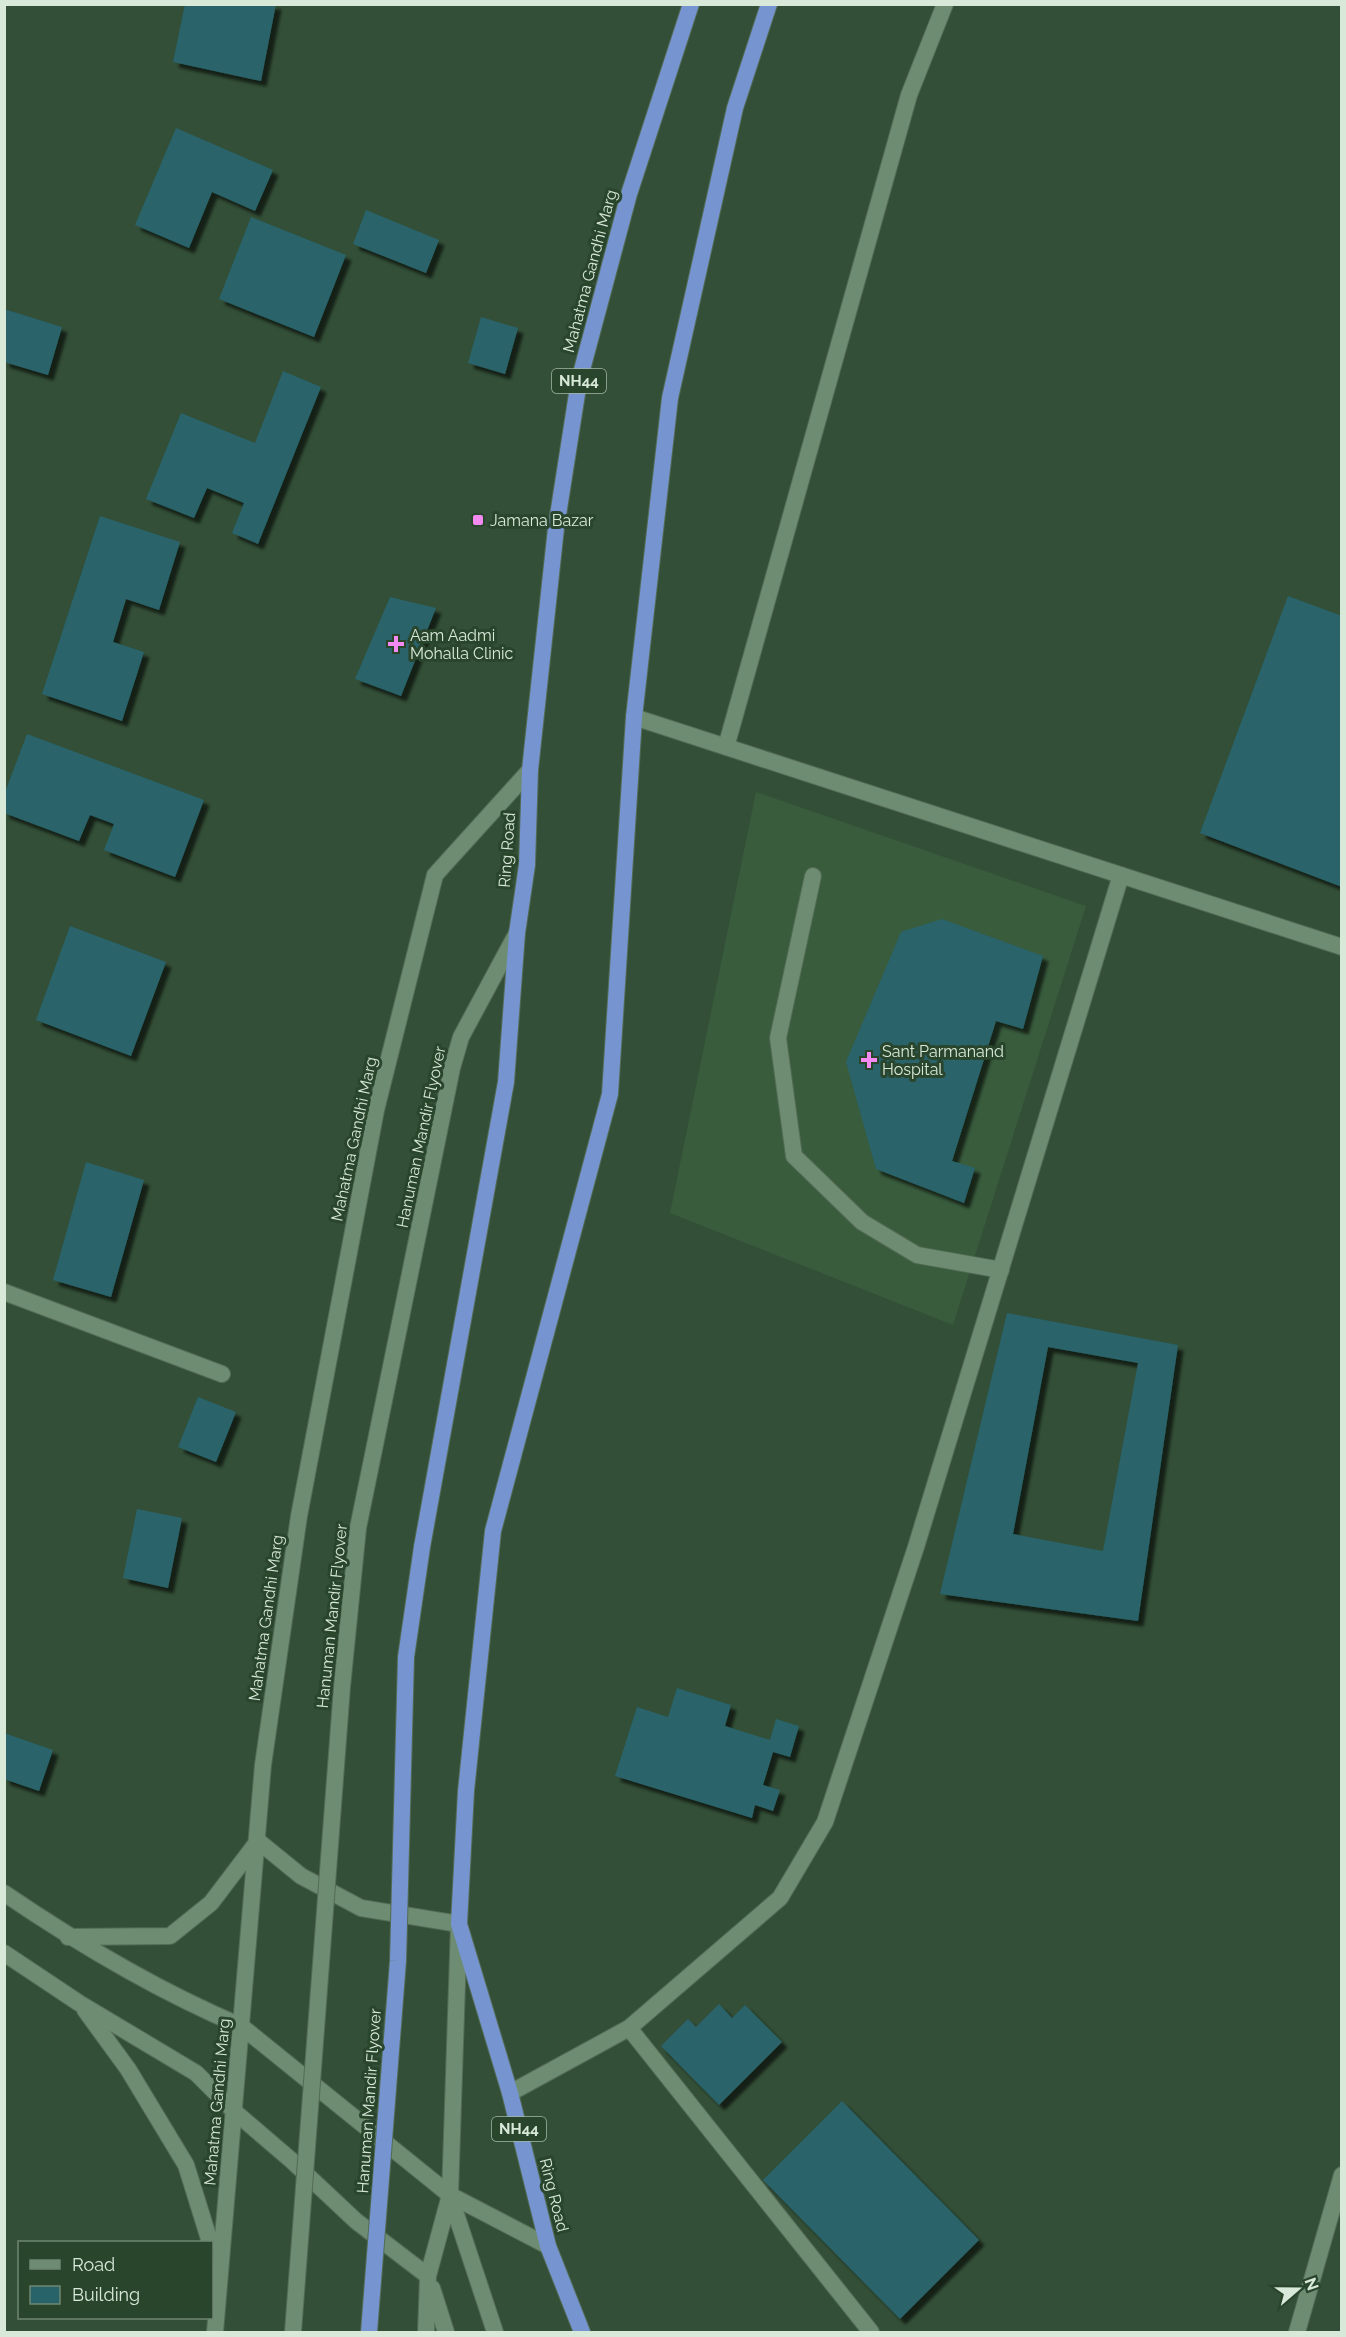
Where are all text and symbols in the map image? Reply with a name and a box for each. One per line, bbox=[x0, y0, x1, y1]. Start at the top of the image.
street label: Mahatma Gandhi Marg bbox=[559, 187, 621, 355]
road number: NH44 bbox=[552, 369, 606, 393]
place label: Jamana Bazar bbox=[490, 511, 594, 530]
marker: Jamana Bazar bbox=[471, 513, 485, 527]
place label: Aam Aadmi Mohalla Clinic bbox=[410, 626, 514, 663]
marker: Aam Aadmi Mohalla Clinic bbox=[387, 635, 405, 653]
street label: Ring Road bbox=[495, 812, 519, 888]
place label: Sant Parmanand Hospital bbox=[882, 1042, 1004, 1079]
street label: Hanuman Mandir Flyover bbox=[392, 1044, 450, 1230]
marker: Sant Parmanand Hospital bbox=[860, 1051, 878, 1069]
street label: Mahatma Gandhi Marg bbox=[327, 1055, 381, 1223]
street label: Hanuman Mandir Flyover bbox=[313, 1523, 351, 1709]
street label: Mahatma Gandhi Marg bbox=[245, 1534, 287, 1702]
street label: Hanuman Mandir Flyover bbox=[353, 2008, 385, 2194]
street label: Mahatma Gandhi Marg bbox=[200, 2018, 234, 2186]
road number: NH44 bbox=[492, 2117, 546, 2141]
street label: Ring Road bbox=[536, 2156, 572, 2234]
legend bbox=[18, 2241, 213, 2319]
text: Road bbox=[72, 2254, 115, 2275]
north arrow bbox=[1268, 2259, 1328, 2319]
text: N bbox=[1301, 2275, 1323, 2293]
text: Building bbox=[72, 2284, 140, 2305]

